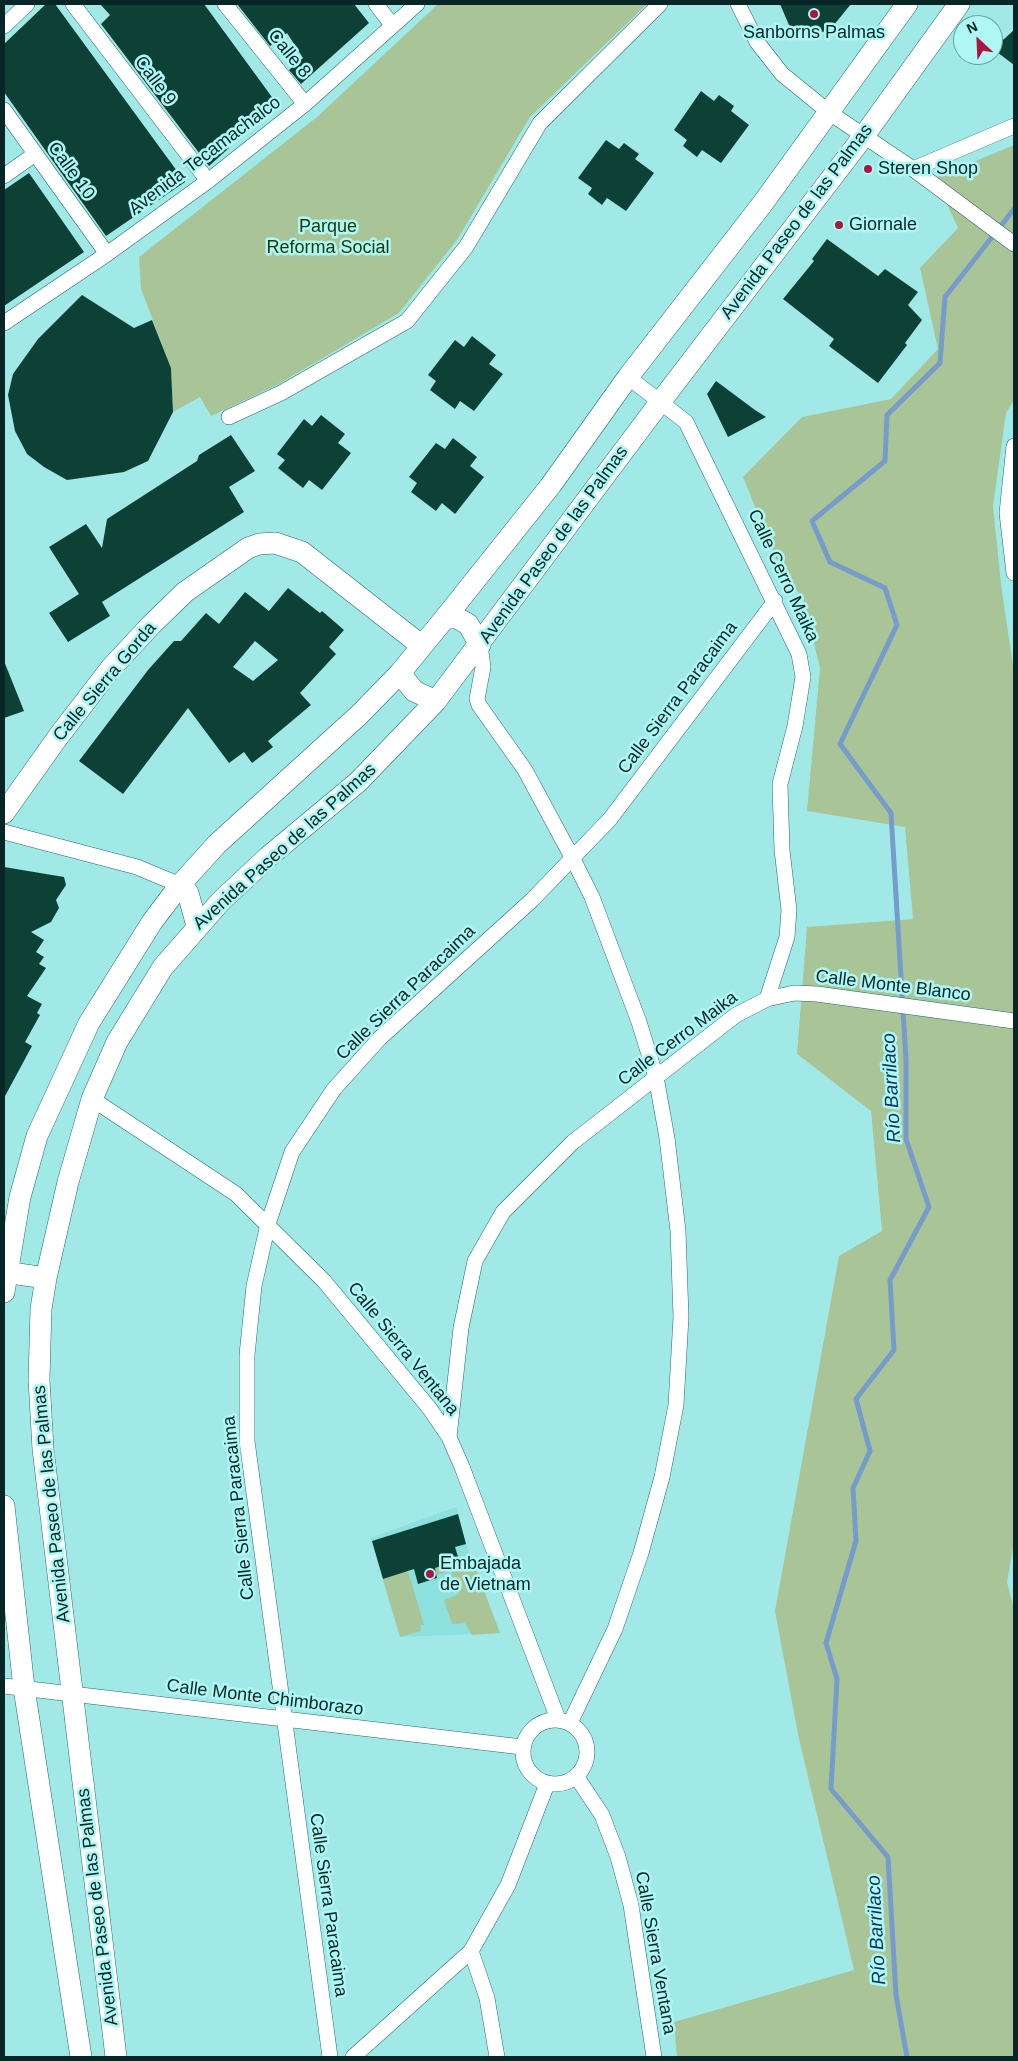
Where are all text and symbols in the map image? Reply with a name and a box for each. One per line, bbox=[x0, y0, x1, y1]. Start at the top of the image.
marker: Sanborns Palmas bbox=[808, 8, 820, 20]
north arrow bbox=[953, 15, 1003, 65]
text: N bbox=[964, 18, 980, 37]
place label: Sanborns Palmas bbox=[743, 22, 885, 44]
street label: Calle 8 bbox=[263, 25, 315, 83]
street label: Calle 9 bbox=[130, 52, 180, 110]
street label: Avenida Tecamachalco bbox=[125, 92, 285, 220]
street label: Avenida Paseo de las Palmas bbox=[717, 120, 877, 324]
street label: Calle 10 bbox=[43, 138, 99, 204]
place label: Steren Shop bbox=[878, 158, 978, 180]
marker: Steren Shop bbox=[862, 163, 874, 175]
place label: Giornale bbox=[849, 214, 917, 236]
park label: Parque Reforma Social bbox=[266, 216, 390, 258]
marker: Giornale bbox=[833, 219, 845, 231]
street label: Avenida Paseo de las Palmas bbox=[475, 442, 633, 648]
street label: Calle Cerro Maika bbox=[743, 506, 823, 646]
street label: Calle Sierra Gorda bbox=[49, 618, 161, 746]
street label: Calle Sierra Paracaima bbox=[614, 618, 742, 778]
street label: Avenida Paseo de las Palmas bbox=[189, 759, 381, 935]
street label: Calle Sierra Paracaima bbox=[332, 921, 480, 1065]
street label: Calle Monte Blanco bbox=[814, 966, 972, 1006]
street label: Calle Cerro Maika bbox=[614, 987, 742, 1091]
water label: Río Barrilaco bbox=[878, 1033, 906, 1143]
street label: Calle Sierra Ventana bbox=[343, 1278, 463, 1420]
street label: Avenida Paseo de las Palmas bbox=[29, 1384, 75, 1624]
street label: Calle Sierra Paracaima bbox=[219, 1415, 259, 1601]
place label: Embajada de Vietnam bbox=[440, 1553, 531, 1596]
marker: Embajada de Vietnam bbox=[424, 1568, 436, 1580]
street label: Calle Monte Chimborazo bbox=[165, 1675, 365, 1721]
street label: Avenida Paseo de las Palmas bbox=[73, 1787, 123, 2027]
street label: Calle Sierra Paracaima bbox=[304, 1812, 352, 1998]
street label: Calle Sierra Ventana bbox=[630, 1870, 680, 2036]
water label: Río Barrilaco bbox=[863, 1875, 891, 1985]

